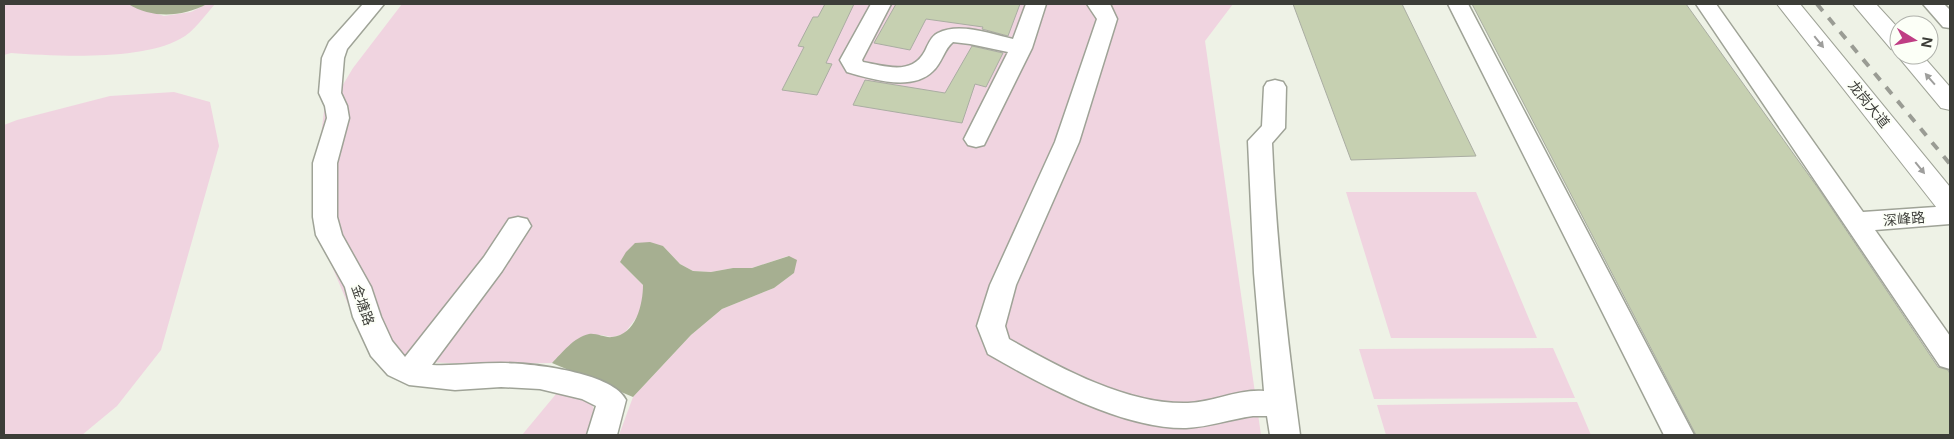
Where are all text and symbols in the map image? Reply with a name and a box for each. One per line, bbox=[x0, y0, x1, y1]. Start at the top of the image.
north arrow bbox=[1889, 15, 1939, 65]
one-way arrow bbox=[1813, 35, 1824, 48]
text: N bbox=[1918, 36, 1937, 49]
one-way arrow bbox=[1924, 72, 1935, 85]
street label: 龙岗大道 bbox=[1845, 77, 1894, 131]
one-way arrow bbox=[1915, 161, 1926, 174]
street label: 深峰路 bbox=[1882, 208, 1926, 229]
street label: 金塘路 bbox=[349, 282, 378, 327]

